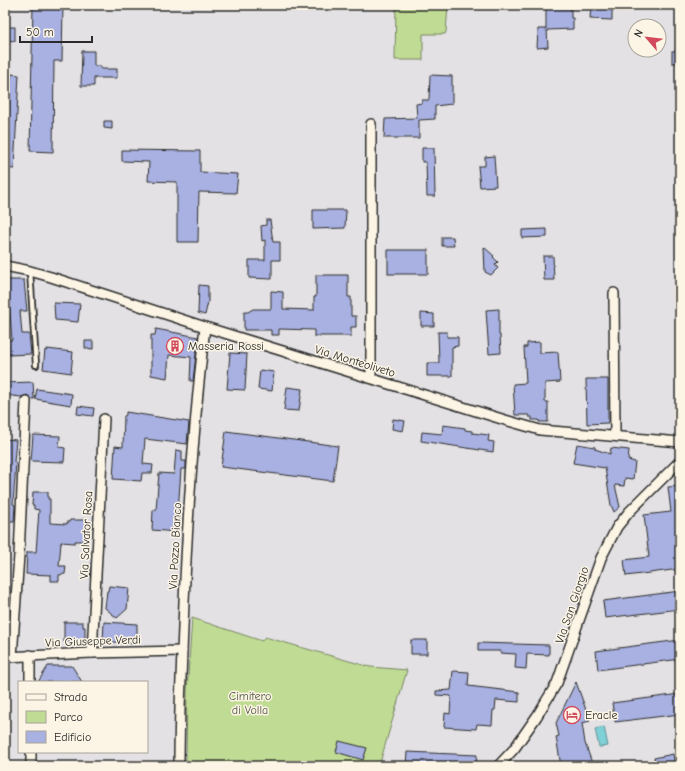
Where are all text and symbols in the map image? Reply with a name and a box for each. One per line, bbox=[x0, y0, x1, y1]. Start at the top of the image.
scale bar bbox=[20, 18, 92, 44]
north arrow bbox=[627, 18, 667, 58]
text: 50 m bbox=[26, 25, 54, 39]
text: N bbox=[631, 27, 646, 40]
building icon: Masseria Rossi bbox=[165, 336, 185, 356]
place label: Masseria Rossi bbox=[188, 339, 264, 353]
street label: Via Monteoliveto bbox=[313, 342, 397, 380]
street label: Via Salvator Rosa bbox=[77, 490, 95, 580]
street label: Via Pozzo Bianco bbox=[166, 502, 184, 590]
street label: Via San Giorgio bbox=[552, 565, 592, 645]
street label: Via Giuseppe Verdi bbox=[45, 632, 141, 650]
legend bbox=[18, 681, 148, 753]
park label: Cimitero di Volla bbox=[229, 689, 271, 717]
text: Strada bbox=[54, 690, 87, 704]
hotel icon: Eracle bbox=[562, 705, 582, 725]
place label: Eracle bbox=[585, 708, 617, 722]
text: Parco bbox=[54, 710, 83, 724]
text: Edificio bbox=[54, 730, 91, 744]

